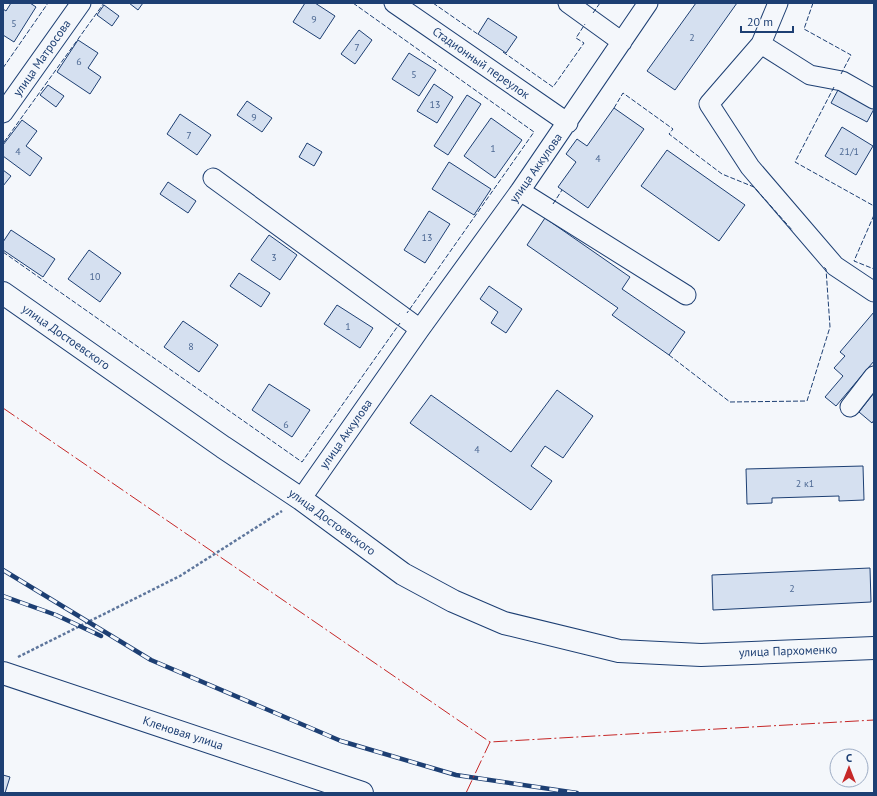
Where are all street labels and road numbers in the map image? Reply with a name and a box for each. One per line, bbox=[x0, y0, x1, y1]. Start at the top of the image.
street label: улица Матросова bbox=[10, 16, 74, 99]
street label: Стадионный переулок bbox=[430, 23, 533, 102]
street label: улица Аккулова bbox=[506, 130, 565, 205]
street label: улица Достоевского bbox=[19, 301, 113, 373]
street label: улица Аккулова bbox=[316, 396, 375, 471]
street label: улица Достоевского bbox=[286, 485, 379, 558]
street label: улица Пархоменко bbox=[738, 641, 837, 660]
street label: Кленовая улица bbox=[141, 712, 225, 753]

